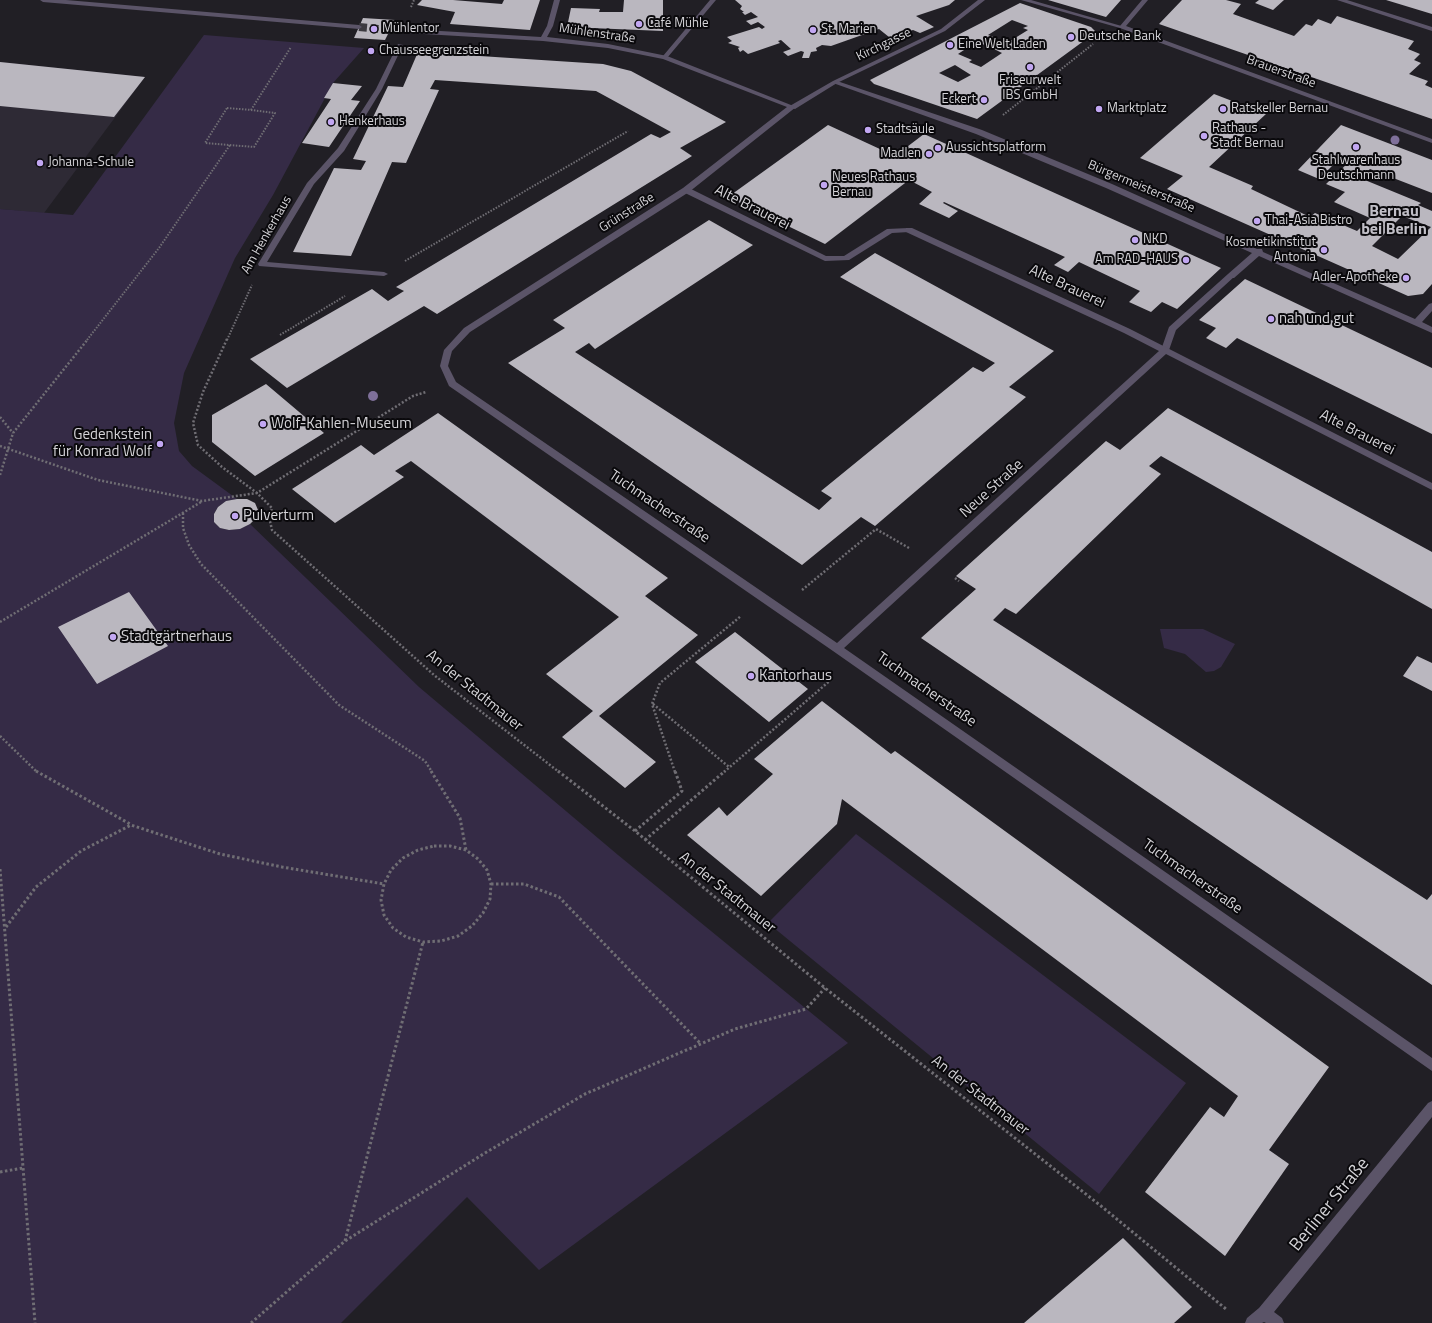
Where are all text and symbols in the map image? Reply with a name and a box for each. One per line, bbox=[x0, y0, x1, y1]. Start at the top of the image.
place label: Café Mühle bbox=[647, 16, 709, 32]
marker: Café Mühle bbox=[634, 19, 644, 29]
place label: Mühlentor bbox=[382, 21, 439, 37]
street label: Mühlenstraße bbox=[558, 21, 636, 47]
place label: St. Marien bbox=[821, 22, 876, 38]
marker: Mühlentor bbox=[369, 24, 379, 34]
marker: St. Marien bbox=[808, 25, 818, 35]
street label: Kirchgasse bbox=[854, 25, 914, 65]
place label: Deutsche Bank bbox=[1079, 29, 1161, 45]
marker: Deutsche Bank bbox=[1066, 32, 1076, 42]
place label: Eine Welt Laden bbox=[958, 37, 1046, 53]
marker: Eine Welt Laden bbox=[945, 40, 955, 50]
place label: Chausseegrenzstein bbox=[379, 43, 489, 59]
marker: Chausseegrenzstein bbox=[366, 46, 376, 56]
street label: Brauerstraße bbox=[1244, 52, 1318, 92]
marker: Friseurwelt IBS GmbH bbox=[1025, 62, 1035, 72]
place label: Friseurwelt IBS GmbH bbox=[999, 73, 1061, 104]
place label: Eckert bbox=[942, 92, 976, 108]
marker: Eckert bbox=[979, 95, 989, 105]
place label: Marktplatz bbox=[1107, 101, 1167, 117]
place label: Ratskeller Bernau bbox=[1231, 101, 1328, 117]
marker: Marktplatz bbox=[1094, 104, 1104, 114]
marker: Ratskeller Bernau bbox=[1218, 104, 1228, 114]
place label: Henkerhaus bbox=[339, 114, 405, 130]
marker: Henkerhaus bbox=[326, 117, 336, 127]
place label: Rathaus - Stadt Bernau bbox=[1212, 121, 1284, 152]
place label: Stadtsäule bbox=[876, 122, 934, 138]
marker: Stadtsäule bbox=[863, 125, 873, 135]
marker: Rathaus - Stadt Bernau bbox=[1199, 131, 1209, 141]
place label: Aussichtsplatform bbox=[946, 140, 1046, 156]
marker: Stahlwarenhaus Deutschmann bbox=[1351, 142, 1361, 152]
marker: Aussichtsplatform bbox=[933, 143, 943, 153]
place label: Madlen bbox=[880, 146, 921, 162]
marker: Madlen bbox=[924, 149, 934, 159]
place label: Stahlwarenhaus Deutschmann bbox=[1312, 153, 1400, 184]
place label: Johanna-Schule bbox=[48, 155, 134, 171]
street label: Bürgermeisterstraße bbox=[1085, 157, 1197, 217]
marker: Johanna-Schule bbox=[35, 158, 45, 168]
place label: Neues Rathaus Bernau bbox=[832, 170, 915, 201]
marker: Neues Rathaus Bernau bbox=[819, 180, 829, 190]
street label: Alte Brauerei bbox=[711, 181, 793, 235]
street label: Grünstraße bbox=[597, 190, 657, 236]
street label: Am Henkerhaus bbox=[238, 193, 296, 277]
district label: Bernau bei Berlin bbox=[1361, 202, 1427, 240]
place label: Thai-Asia Bistro bbox=[1265, 213, 1352, 229]
marker: Thai-Asia Bistro bbox=[1252, 216, 1262, 226]
place label: NKD bbox=[1143, 232, 1168, 248]
marker: NKD bbox=[1130, 235, 1140, 245]
place label: Kosmetikinstitut Antonia bbox=[1226, 235, 1316, 266]
marker: Kosmetikinstitut Antonia bbox=[1319, 245, 1329, 255]
place label: Am RAD-HAUS bbox=[1095, 252, 1178, 268]
marker: Am RAD-HAUS bbox=[1181, 255, 1191, 265]
street label: Alte Brauerei bbox=[1026, 262, 1108, 312]
place label: Adler-Apotheke bbox=[1312, 270, 1398, 286]
marker: Adler-Apotheke bbox=[1401, 273, 1411, 283]
place label: nah und gut bbox=[1279, 310, 1354, 328]
marker: nah und gut bbox=[1266, 314, 1276, 324]
street label: Alte Brauerei bbox=[1316, 406, 1398, 460]
place label: Wolf-Kahlen-Museum bbox=[271, 415, 412, 433]
marker: Wolf-Kahlen-Museum bbox=[258, 419, 268, 429]
place label: Gedenkstein für Konrad Wolf bbox=[53, 426, 152, 461]
marker: Gedenkstein für Konrad Wolf bbox=[155, 439, 165, 449]
street label: Neue Straße bbox=[957, 456, 1027, 522]
street label: Tuchmacherstraße bbox=[605, 467, 713, 547]
place label: Pulverturm bbox=[243, 507, 314, 525]
marker: Pulverturm bbox=[230, 511, 240, 521]
place label: Stadtgärtnerhaus bbox=[121, 628, 232, 646]
marker: Stadtgärtnerhaus bbox=[108, 632, 118, 642]
street label: An der Stadtmauer bbox=[422, 647, 526, 735]
street label: Tuchmacherstraße bbox=[873, 649, 979, 731]
place label: Kantorhaus bbox=[759, 667, 832, 685]
marker: Kantorhaus bbox=[746, 671, 756, 681]
street label: Tuchmacherstraße bbox=[1139, 836, 1245, 918]
street label: An der Stadtmauer bbox=[675, 849, 779, 937]
street label: An der Stadtmauer bbox=[928, 1052, 1032, 1140]
street label: Berliner Straße bbox=[1286, 1154, 1374, 1256]

